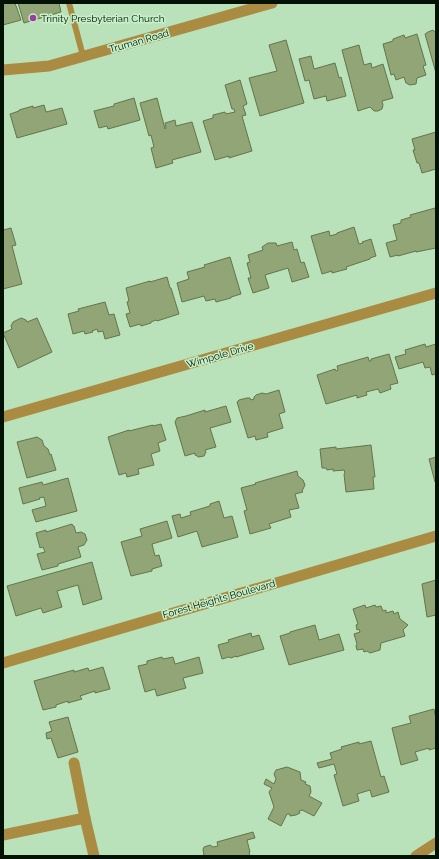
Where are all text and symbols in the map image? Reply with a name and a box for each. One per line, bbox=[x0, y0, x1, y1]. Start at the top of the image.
marker: Trinity Presbyterian Church bbox=[28, 13, 38, 23]
place label: Trinity Presbyterian Church bbox=[41, 13, 165, 24]
street label: Truman Road bbox=[108, 27, 170, 55]
street label: Wimpole Drive bbox=[185, 340, 255, 370]
street label: Forest Heights Boulevard bbox=[161, 578, 277, 620]

